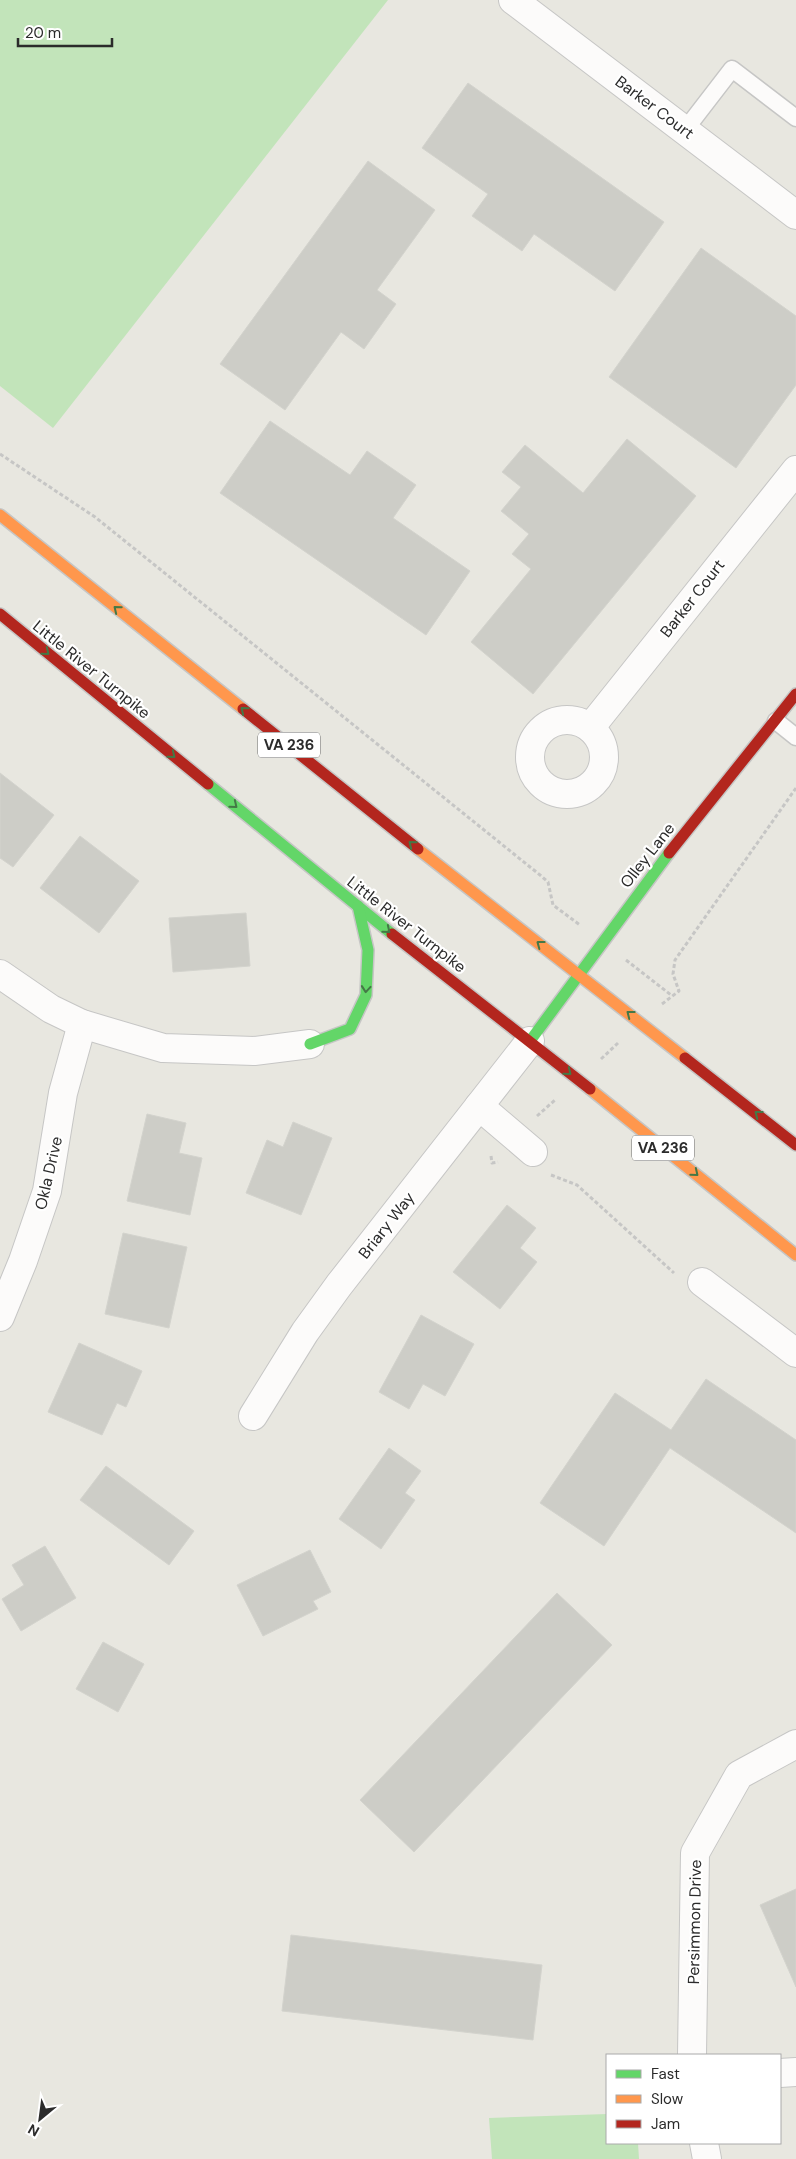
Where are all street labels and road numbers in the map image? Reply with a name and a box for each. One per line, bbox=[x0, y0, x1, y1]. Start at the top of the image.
street label: Barker Court bbox=[611, 71, 698, 144]
street label: Barker Court bbox=[655, 555, 729, 642]
street label: Little River Turnpike bbox=[29, 616, 155, 723]
road number: VA 236 bbox=[258, 732, 320, 758]
street label: Olley Lane bbox=[615, 819, 679, 892]
street label: Little River Turnpike bbox=[343, 871, 470, 977]
street label: Okla Drive bbox=[30, 1134, 67, 1212]
road number: VA 236 bbox=[632, 1136, 694, 1160]
street label: Briary Way bbox=[354, 1188, 419, 1263]
street label: Persimmon Drive bbox=[683, 1859, 706, 1985]

